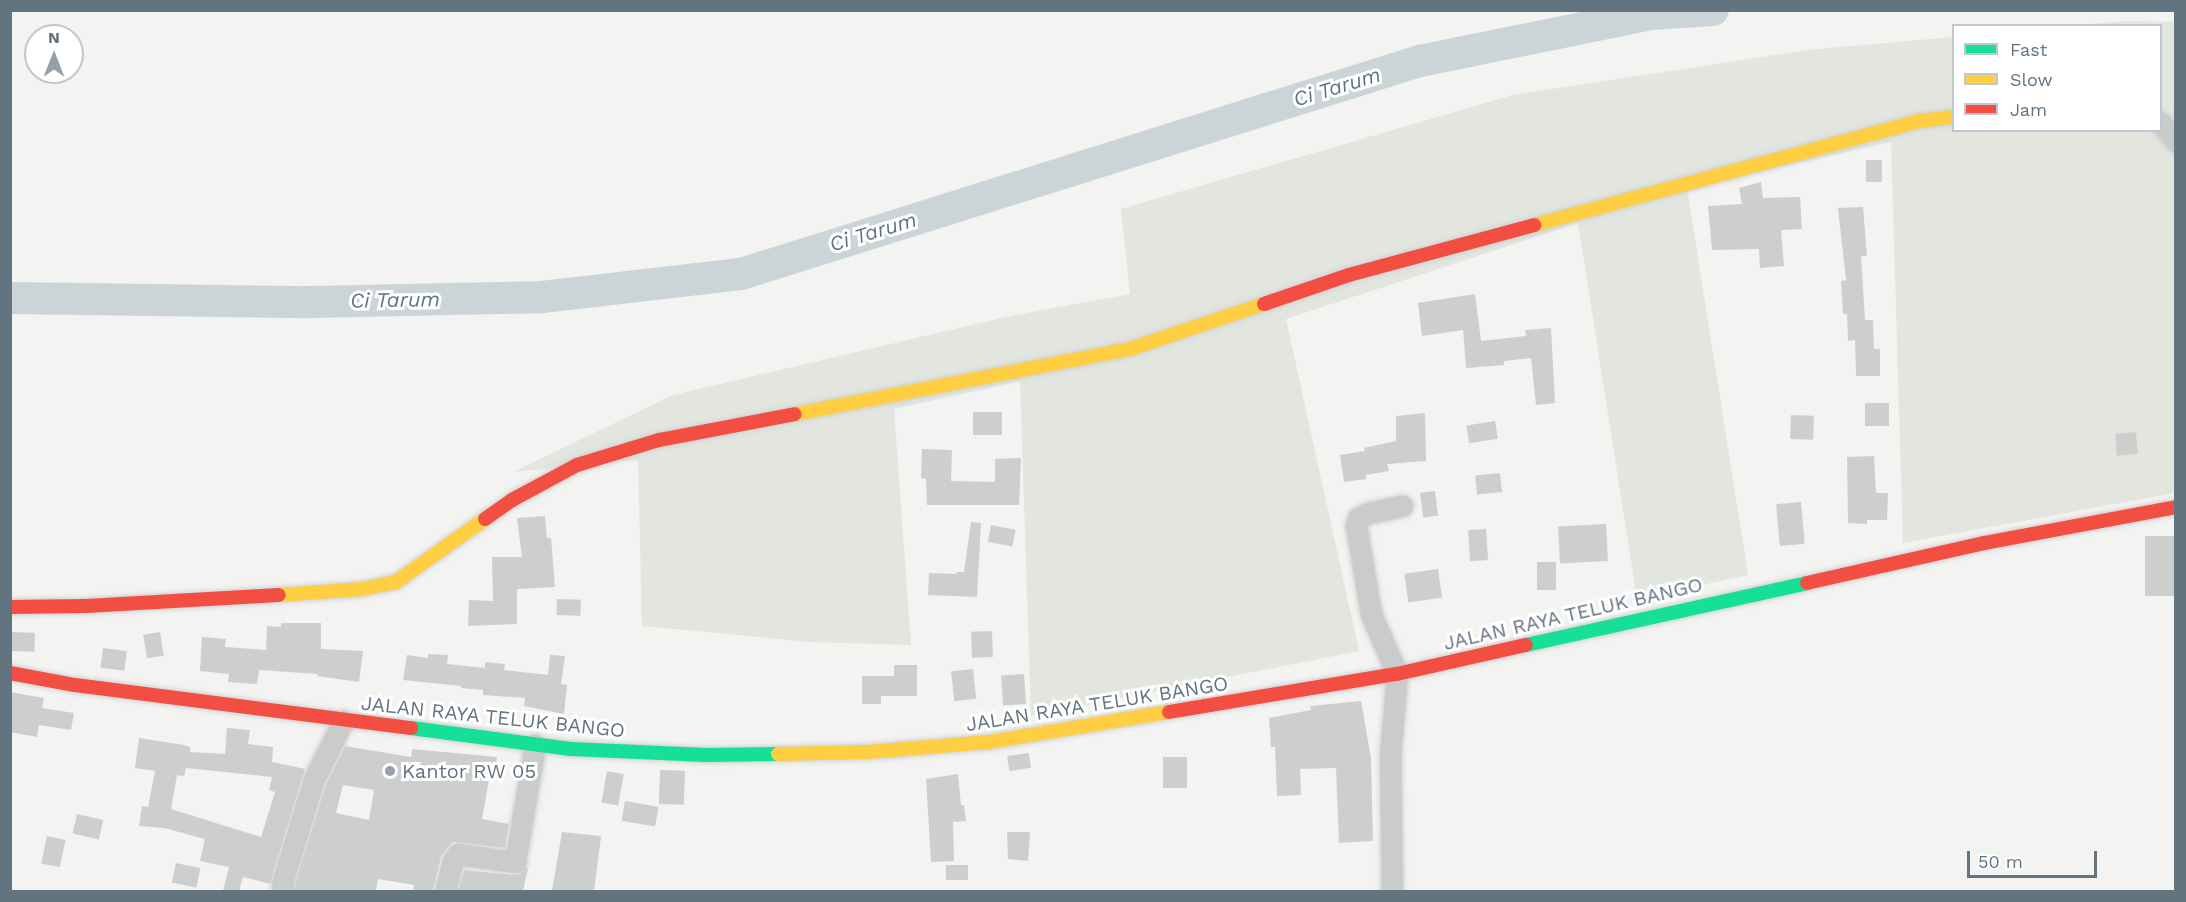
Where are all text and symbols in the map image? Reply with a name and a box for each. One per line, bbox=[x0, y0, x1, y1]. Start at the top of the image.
north arrow bbox=[24, 24, 84, 84]
legend bbox=[1952, 24, 2162, 132]
text: N bbox=[48, 28, 60, 47]
text: Fast bbox=[2010, 39, 2047, 60]
water label: Ci Tarum bbox=[1290, 62, 1384, 112]
text: Slow bbox=[2010, 69, 2053, 90]
text: Jam bbox=[2010, 99, 2047, 120]
water label: Ci Tarum bbox=[826, 207, 920, 257]
water label: Ci Tarum bbox=[350, 287, 440, 313]
street label: JALAN RAYA TELUK BANGO bbox=[1440, 572, 1706, 656]
street label: JALAN RAYA TELUK BANGO bbox=[963, 671, 1231, 737]
street label: JALAN RAYA TELUK BANGO bbox=[359, 691, 627, 743]
place label: Kantor RW 05 bbox=[402, 759, 537, 783]
marker: Kantor RW 05 bbox=[383, 764, 397, 778]
scale bar bbox=[1970, 839, 2100, 877]
text: 50 m bbox=[1978, 851, 2023, 872]

